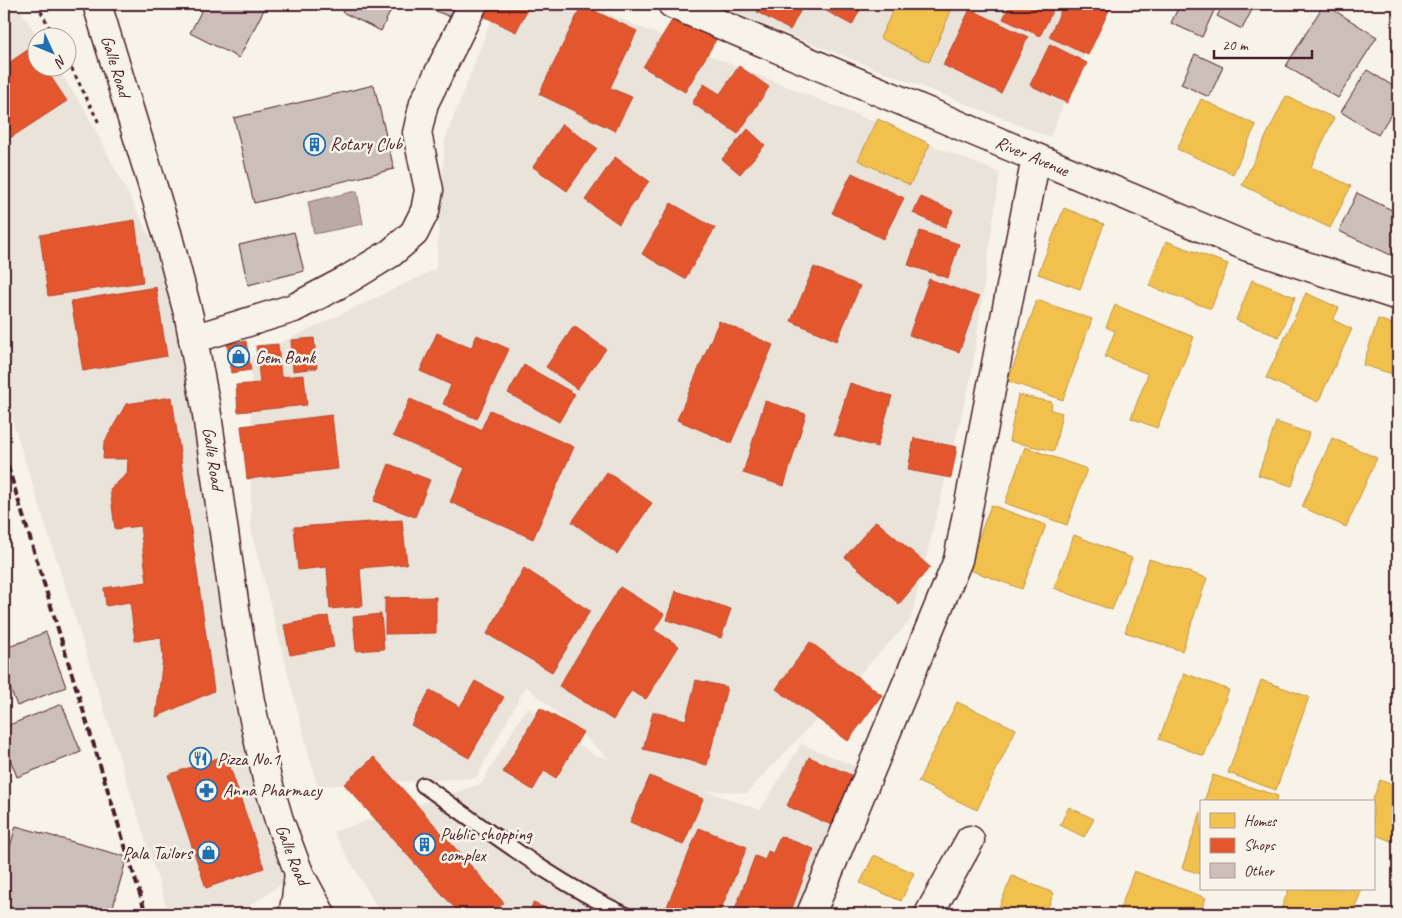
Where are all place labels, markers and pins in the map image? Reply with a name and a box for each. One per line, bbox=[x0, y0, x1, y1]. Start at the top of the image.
building icon: Rotary Club bbox=[302, 132, 326, 156]
place label: Rotary Club bbox=[330, 133, 403, 155]
shop icon: Gem Bank bbox=[227, 345, 251, 369]
place label: Gem Bank bbox=[255, 346, 317, 368]
restaurant icon: Pizza No.1 bbox=[189, 747, 213, 771]
place label: Pizza No.1 bbox=[217, 748, 281, 770]
pharmacy icon: Anna Pharmacy bbox=[195, 778, 219, 802]
place label: Anna Pharmacy bbox=[223, 779, 324, 801]
place label: Public shopping complex bbox=[440, 823, 533, 866]
building icon: Public shopping complex bbox=[412, 832, 436, 856]
shop icon: Pala Tailors bbox=[196, 841, 220, 865]
place label: Pala Tailors bbox=[123, 842, 194, 864]

